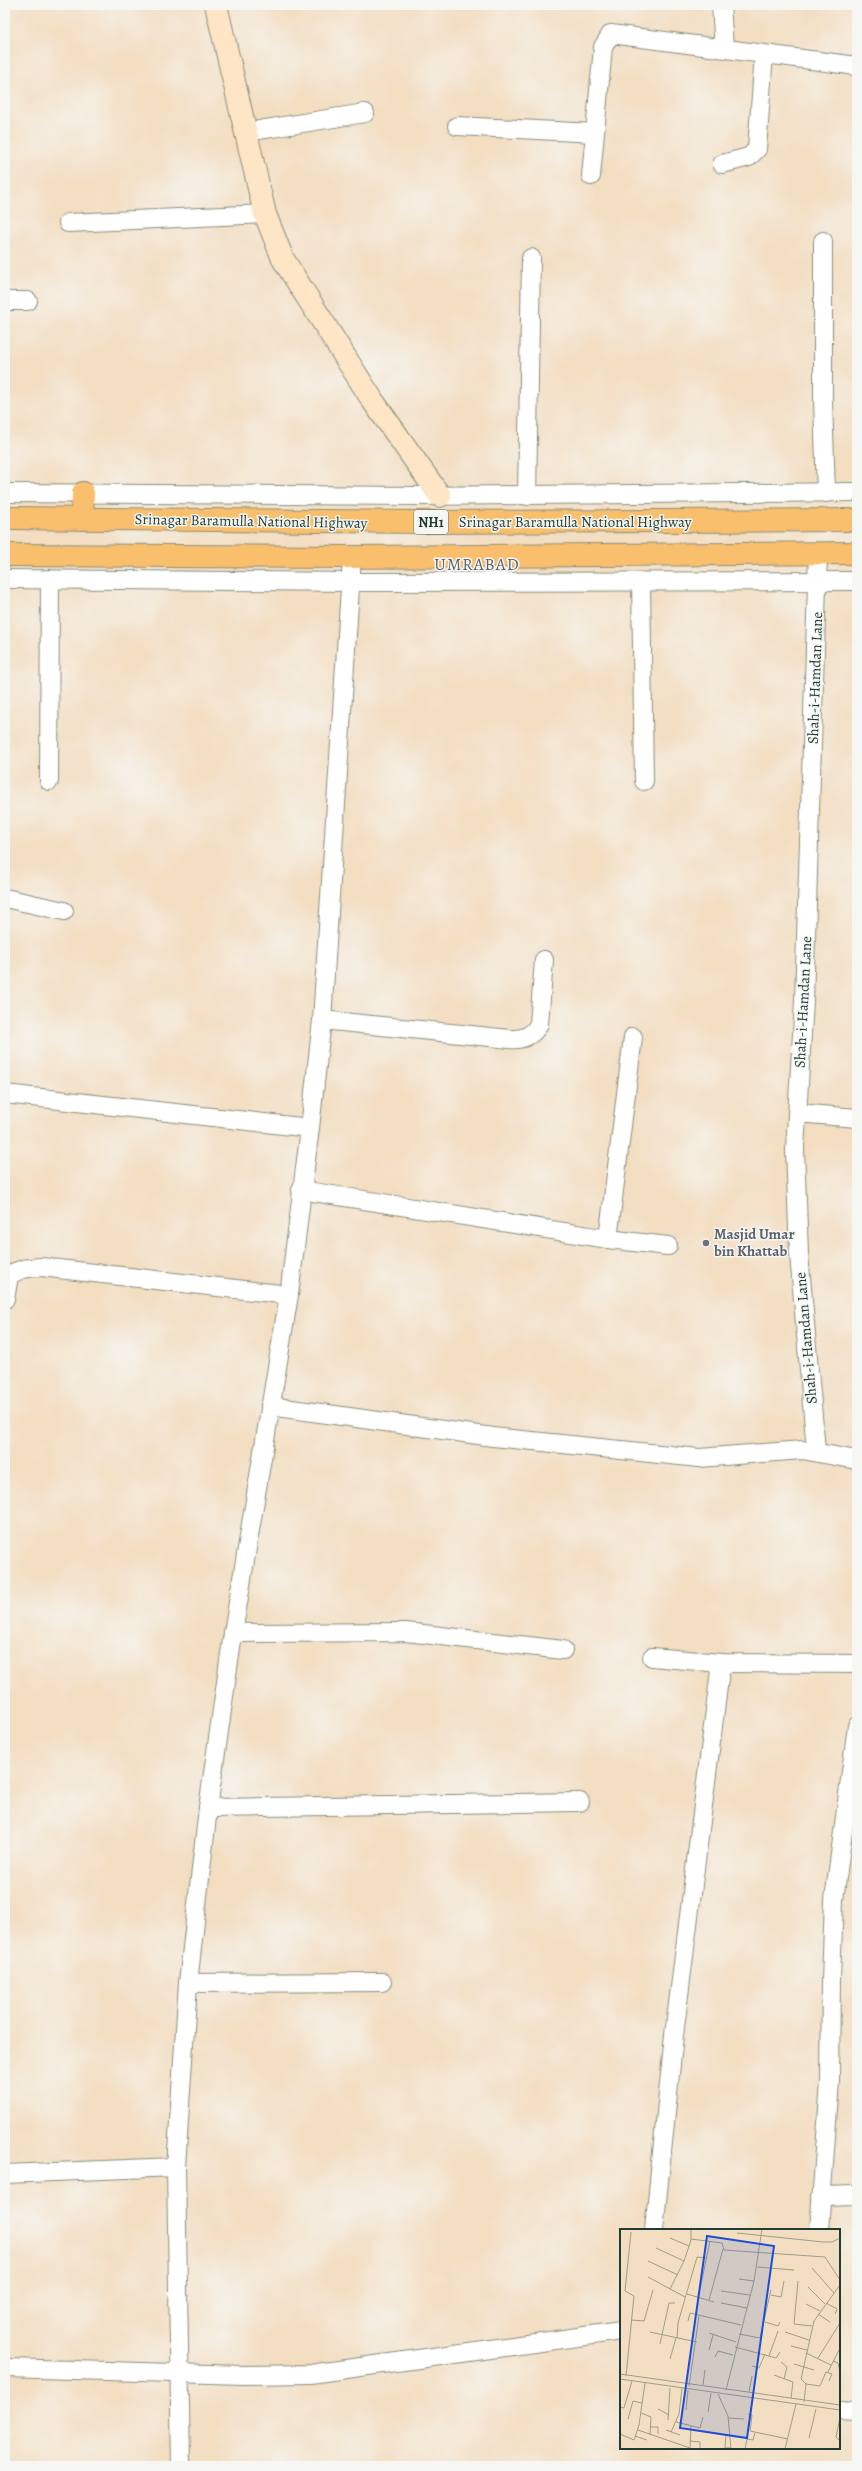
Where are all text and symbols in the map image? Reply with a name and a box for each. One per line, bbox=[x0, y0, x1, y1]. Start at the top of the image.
street label: Srinagar Baramulla National Highway bbox=[134, 509, 368, 533]
road number: NH1 bbox=[414, 510, 448, 534]
street label: Srinagar Baramulla National Highway bbox=[459, 512, 692, 532]
district label: UMRABAD bbox=[434, 553, 520, 576]
street label: Shah-i-Hamdan Lane bbox=[803, 611, 827, 744]
street label: Shah-i-Hamdan Lane bbox=[790, 935, 816, 1069]
place label: Masjid Umar bin Khattab bbox=[713, 1224, 795, 1261]
marker: Masjid Umar bin Khattab bbox=[701, 1238, 711, 1248]
street label: Shah-i-Hamdan Lane bbox=[790, 1271, 822, 1405]
inset map bbox=[620, 2229, 840, 2449]

